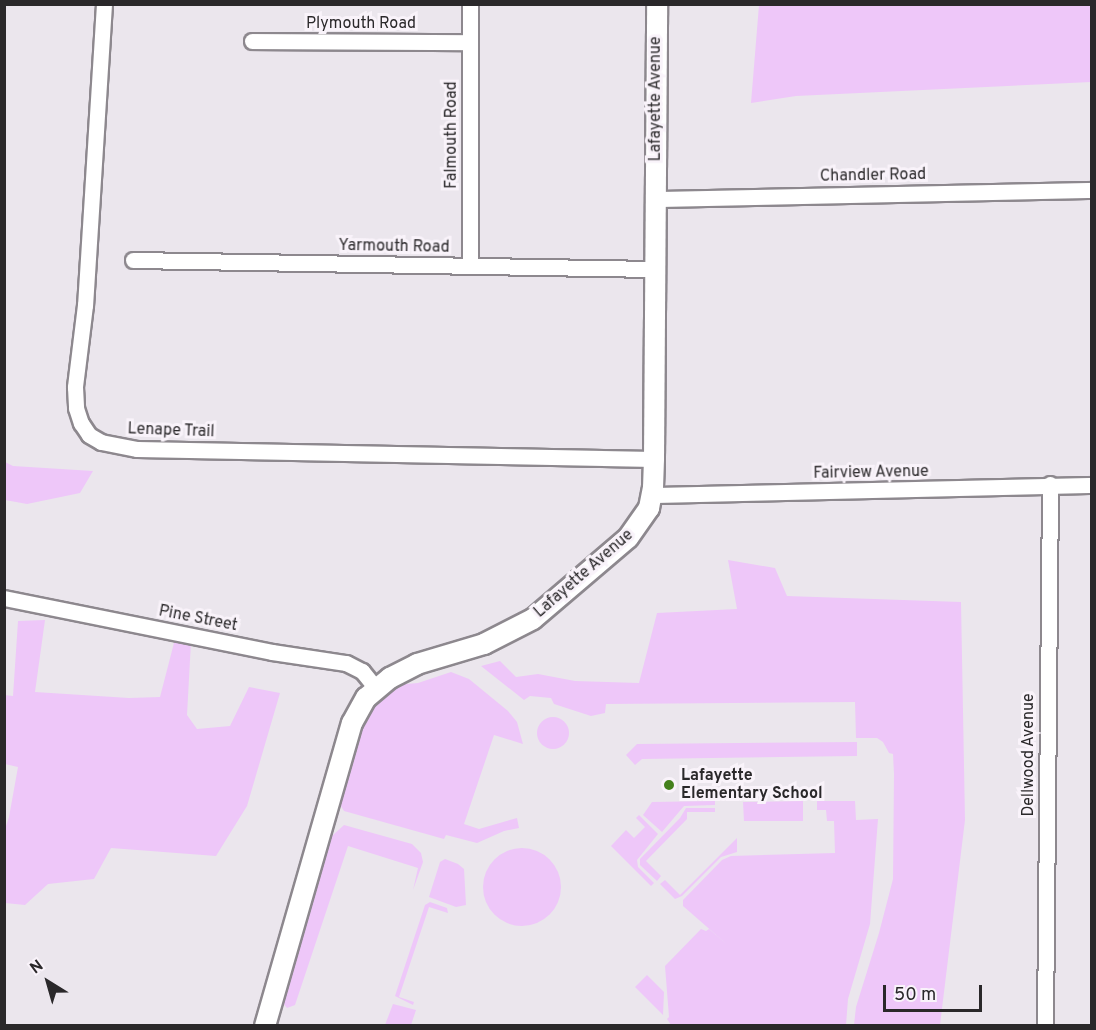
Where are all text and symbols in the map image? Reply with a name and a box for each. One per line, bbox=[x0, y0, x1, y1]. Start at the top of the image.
street label: Plymouth Road bbox=[306, 14, 416, 34]
street label: Lafayette Avenue bbox=[646, 36, 666, 162]
street label: Falmouth Road bbox=[442, 81, 462, 189]
street label: Chandler Road bbox=[820, 165, 926, 187]
street label: Yarmouth Road bbox=[338, 236, 450, 258]
street label: Lenape Trail bbox=[127, 420, 215, 442]
street label: Fairview Avenue bbox=[813, 462, 929, 484]
street label: Lafayette Avenue bbox=[530, 526, 638, 622]
street label: Pine Street bbox=[157, 602, 239, 636]
street label: Dellwood Avenue bbox=[1019, 693, 1039, 817]
place label: Lafayette Elementary School bbox=[681, 766, 823, 804]
marker: Lafayette Elementary School bbox=[662, 778, 676, 792]
north arrow bbox=[18, 952, 78, 1012]
text: N bbox=[27, 956, 48, 979]
scale bar bbox=[886, 973, 985, 1011]
text: 50 m bbox=[894, 984, 936, 1007]

